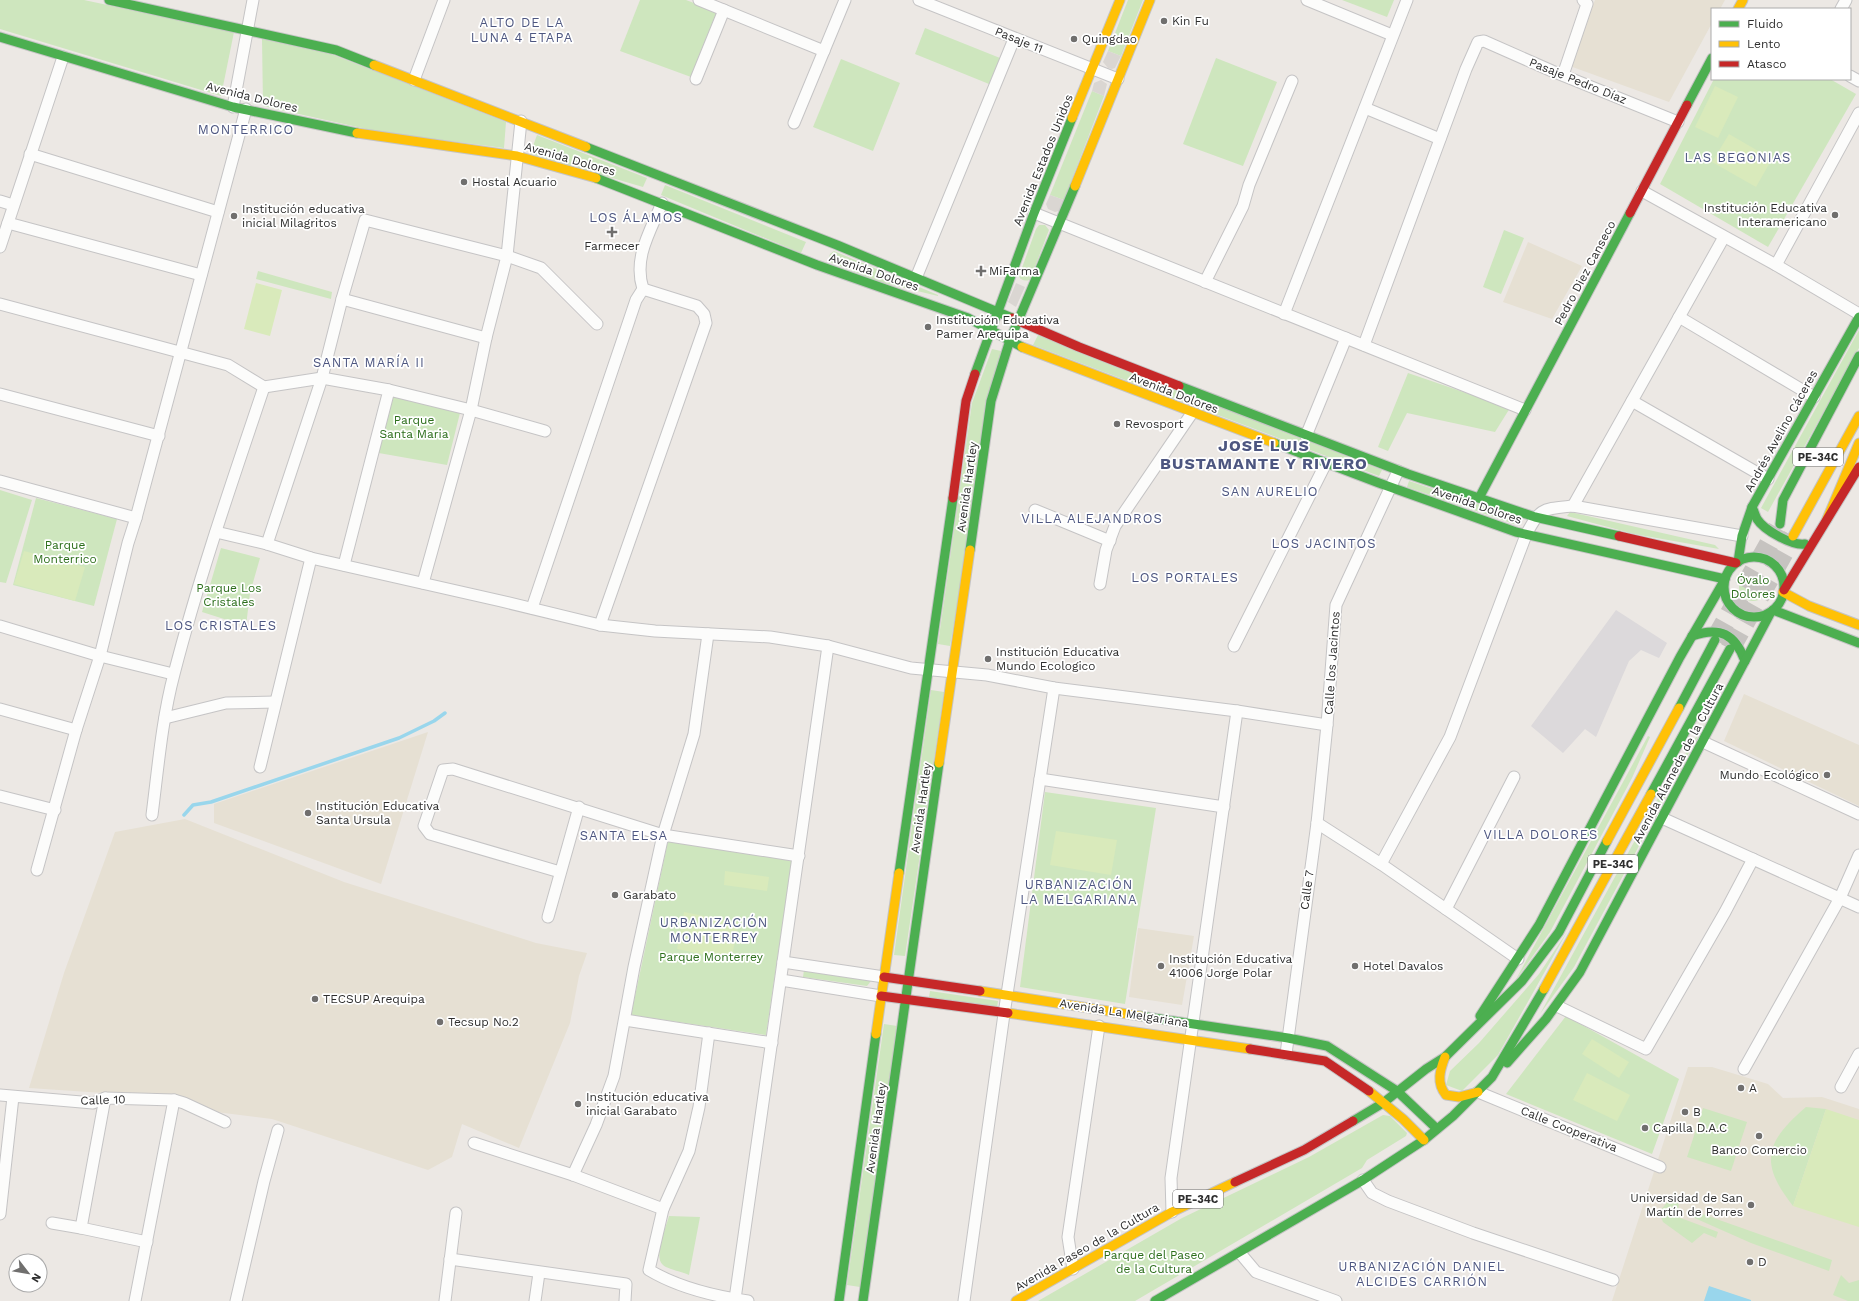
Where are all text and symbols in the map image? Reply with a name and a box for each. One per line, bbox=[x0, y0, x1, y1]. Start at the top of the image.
legend bbox=[1711, 8, 1851, 80]
place label: Kin Fu bbox=[1172, 14, 1209, 28]
district label: ALTO DE LA LUNA 4 ETAPA bbox=[471, 15, 573, 45]
marker: Kin Fu bbox=[1159, 16, 1169, 26]
text: Fluido bbox=[1747, 17, 1783, 31]
street label: Pasaje 11 bbox=[993, 24, 1045, 56]
place label: Quingdao bbox=[1082, 32, 1137, 46]
marker: Quingdao bbox=[1069, 34, 1079, 44]
text: Lento bbox=[1747, 37, 1781, 51]
street label: Pasaje Pedro Díaz bbox=[1527, 55, 1629, 107]
text: Atasco bbox=[1747, 57, 1787, 71]
street label: Avenida Dolores bbox=[205, 79, 299, 115]
street label: Avenida Estados Unidos bbox=[1010, 92, 1076, 228]
district label: MONTERRICO bbox=[198, 122, 294, 137]
street label: Avenida Dolores bbox=[523, 139, 617, 179]
district label: LAS BEGONIAS bbox=[1685, 150, 1791, 165]
place label: Hostal Acuario bbox=[472, 175, 557, 189]
marker: Hostal Acuario bbox=[459, 177, 469, 187]
place label: Institución Educativa Interamericano bbox=[1704, 201, 1827, 229]
place label: Institución educativa inicial Milagritos bbox=[242, 202, 365, 230]
district label: LOS ÁLAMOS bbox=[589, 209, 683, 225]
marker: Institución Educativa Interamericano bbox=[1830, 210, 1840, 220]
marker: Institución educativa inicial Milagritos bbox=[229, 211, 239, 221]
street label: Pedro Diez Canseco bbox=[1551, 218, 1619, 328]
marker: Farmecer bbox=[607, 227, 617, 237]
place label: Farmecer bbox=[584, 239, 640, 253]
street label: Avenida Dolores bbox=[827, 250, 921, 294]
place label: MiFarma bbox=[989, 264, 1039, 278]
marker: MiFarma bbox=[976, 266, 986, 276]
place label: Institución Educativa Pamer Arequipa bbox=[936, 313, 1059, 341]
marker: Institución Educativa Pamer Arequipa bbox=[923, 322, 933, 332]
district label: SANTA MARÍA II bbox=[313, 354, 425, 370]
street label: Andrés Avelino Cáceres bbox=[1742, 368, 1820, 494]
street label: Avenida Dolores bbox=[1128, 370, 1220, 416]
park label: Parque Santa Maria bbox=[379, 413, 449, 441]
place label: Revosport bbox=[1125, 417, 1184, 431]
marker: Revosport bbox=[1112, 419, 1122, 429]
district label: JOSÉ LUIS BUSTAMANTE Y RIVERO bbox=[1160, 436, 1368, 473]
street label: Avenida Hartley bbox=[954, 440, 980, 533]
road number: PE-34C bbox=[1793, 448, 1843, 466]
street label: Avenida Dolores bbox=[1430, 483, 1524, 527]
district label: SAN AURELIO bbox=[1221, 484, 1319, 499]
district label: VILLA ALEJANDROS bbox=[1021, 511, 1163, 526]
district label: LOS JACINTOS bbox=[1272, 536, 1376, 551]
park label: Parque Monterrico bbox=[33, 538, 97, 566]
district label: LOS PORTALES bbox=[1131, 570, 1239, 585]
park label: Óvalo Dolores bbox=[1731, 573, 1775, 601]
park label: Parque Los Cristales bbox=[196, 581, 262, 609]
street label: Calle los Jacintos bbox=[1321, 611, 1343, 715]
district label: LOS CRISTALES bbox=[165, 618, 277, 633]
place label: Institución Educativa Mundo Ecologico bbox=[996, 645, 1119, 673]
marker: Institución Educativa Mundo Ecologico bbox=[983, 654, 993, 664]
street label: Avenida Alameda de la Cultura bbox=[1630, 680, 1726, 846]
street label: Avenida Hartley bbox=[908, 761, 934, 854]
place label: Mundo Ecológico bbox=[1719, 768, 1819, 782]
marker: Mundo Ecológico bbox=[1822, 770, 1832, 780]
place label: Institución Educativa Santa Ursula bbox=[316, 799, 439, 827]
marker: Institución Educativa Santa Ursula bbox=[303, 808, 313, 818]
district label: VILLA DOLORES bbox=[1484, 827, 1598, 842]
district label: SANTA ELSA bbox=[580, 828, 668, 843]
road number: PE-34C bbox=[1588, 855, 1638, 873]
street label: Calle 7 bbox=[1297, 869, 1317, 911]
district label: URBANIZACIÓN LA MELGARIANA bbox=[1020, 876, 1138, 907]
place label: Garabato bbox=[623, 888, 676, 902]
marker: Garabato bbox=[610, 890, 620, 900]
district label: URBANIZACIÓN MONTERREY bbox=[660, 914, 768, 945]
park label: Parque Monterrey bbox=[659, 950, 764, 964]
place label: Institución Educativa 41006 Jorge Polar bbox=[1169, 952, 1292, 980]
place label: Hotel Davalos bbox=[1363, 959, 1443, 973]
marker: Institución Educativa 41006 Jorge Polar bbox=[1156, 961, 1166, 971]
marker: Hotel Davalos bbox=[1350, 961, 1360, 971]
place label: TECSUP Arequipa bbox=[323, 992, 425, 1006]
marker: TECSUP Arequipa bbox=[310, 994, 320, 1004]
street label: Avenida La Melgariana bbox=[1059, 996, 1190, 1030]
place label: Tecsup No.2 bbox=[448, 1015, 519, 1029]
marker: Tecsup No.2 bbox=[435, 1017, 445, 1027]
street label: Avenida Hartley bbox=[863, 1081, 889, 1174]
place label: A bbox=[1749, 1081, 1757, 1095]
marker: A bbox=[1736, 1083, 1746, 1093]
place label: Institución educativa inicial Garabato bbox=[586, 1090, 709, 1118]
street label: Calle 10 bbox=[80, 1092, 126, 1108]
marker: Institución educativa inicial Garabato bbox=[573, 1099, 583, 1109]
street label: Calle Cooperativa bbox=[1519, 1103, 1619, 1155]
place label: B bbox=[1693, 1105, 1701, 1119]
marker: B bbox=[1680, 1107, 1690, 1117]
place label: Capilla D.A.C bbox=[1653, 1121, 1727, 1135]
marker: Capilla D.A.C bbox=[1640, 1123, 1650, 1133]
marker: Banco Comercio bbox=[1754, 1131, 1764, 1141]
place label: Banco Comercio bbox=[1711, 1143, 1807, 1157]
road number: PE-34C bbox=[1173, 1190, 1223, 1208]
place label: Universidad de San Martín de Porres bbox=[1630, 1191, 1743, 1219]
street label: Avenida Paseo de la Cultura bbox=[1013, 1200, 1162, 1294]
marker: Universidad de San Martín de Porres bbox=[1746, 1200, 1756, 1210]
park label: Parque del Paseo de la Cultura bbox=[1103, 1248, 1205, 1276]
north arrow bbox=[8, 1253, 48, 1293]
place label: D bbox=[1758, 1255, 1767, 1269]
marker: D bbox=[1745, 1257, 1755, 1267]
district label: URBANIZACIÓN DANIEL ALCIDES CARRIÓN bbox=[1338, 1258, 1506, 1289]
text: N bbox=[28, 1271, 44, 1285]

